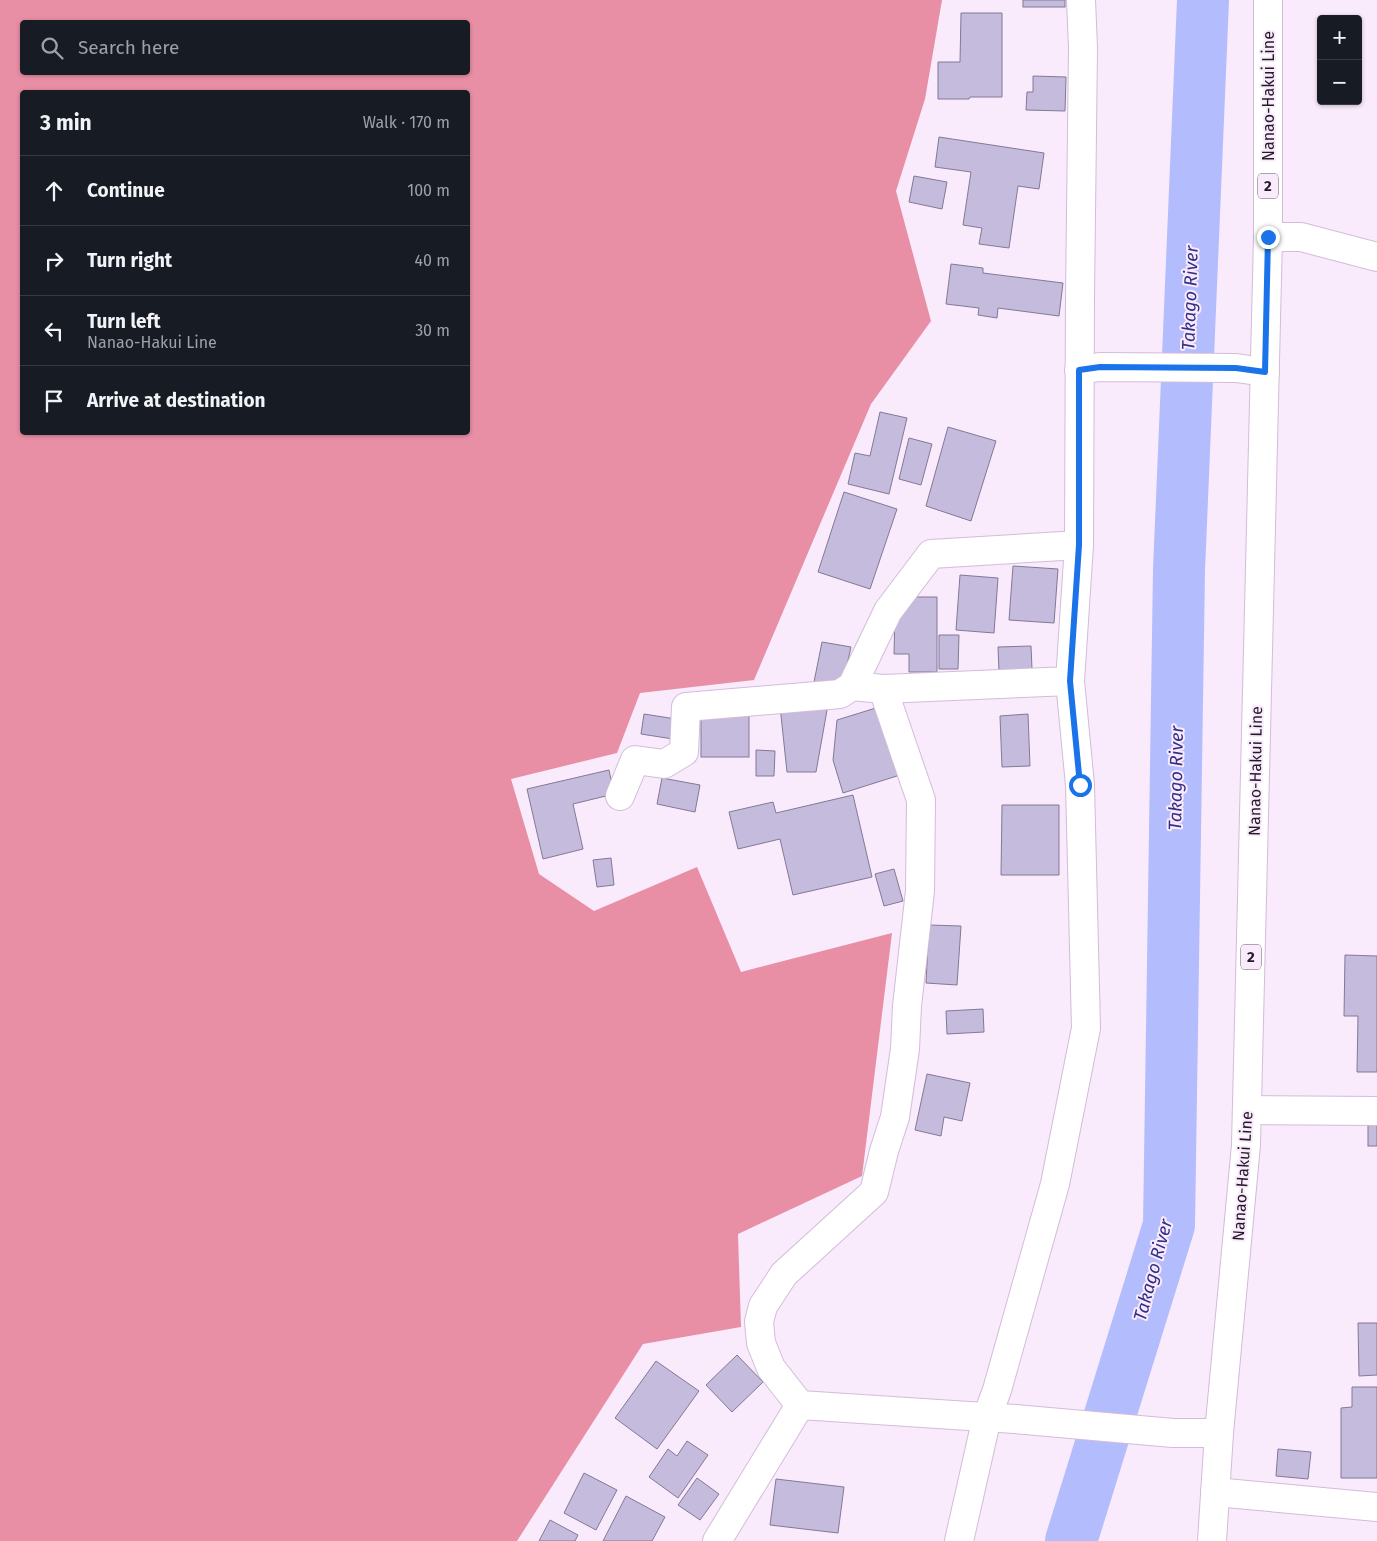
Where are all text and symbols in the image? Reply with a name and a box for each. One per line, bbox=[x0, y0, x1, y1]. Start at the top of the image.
map controls bbox=[1317, 15, 1362, 105]
button: + bbox=[1317, 15, 1362, 60]
search box bbox=[20, 20, 470, 75]
street label: Nanao-Hakui Line bbox=[1259, 31, 1278, 161]
icon: search bbox=[38, 34, 66, 62]
text: Search here bbox=[78, 36, 179, 59]
button: − bbox=[1317, 60, 1362, 105]
text: 3 min bbox=[40, 110, 92, 136]
text: Walk · 170 m bbox=[363, 113, 450, 132]
road number: 2 bbox=[1258, 174, 1278, 198]
icon: ahead bbox=[40, 177, 68, 205]
text: Continue bbox=[87, 179, 165, 202]
text: 100 m bbox=[407, 181, 450, 200]
route end bbox=[1257, 226, 1280, 249]
water label: Takago River bbox=[1177, 244, 1203, 351]
icon: right bbox=[40, 247, 68, 275]
text: Turn right bbox=[87, 249, 172, 272]
text: 40 m bbox=[415, 251, 450, 270]
text: Turn left bbox=[87, 310, 161, 333]
icon: left bbox=[40, 317, 68, 345]
text: 30 m bbox=[415, 321, 450, 340]
text: Nanao-Hakui Line bbox=[87, 333, 217, 352]
icon: arrive bbox=[40, 387, 68, 415]
text: Arrive at destination bbox=[87, 389, 266, 412]
street label: Nanao-Hakui Line bbox=[1245, 706, 1266, 836]
water label: Takago River bbox=[1164, 724, 1188, 831]
route start bbox=[1069, 774, 1092, 797]
road number: 2 bbox=[1241, 944, 1261, 970]
street label: Nanao-Hakui Line bbox=[1228, 1111, 1257, 1241]
water label: Takago River bbox=[1129, 1216, 1177, 1323]

